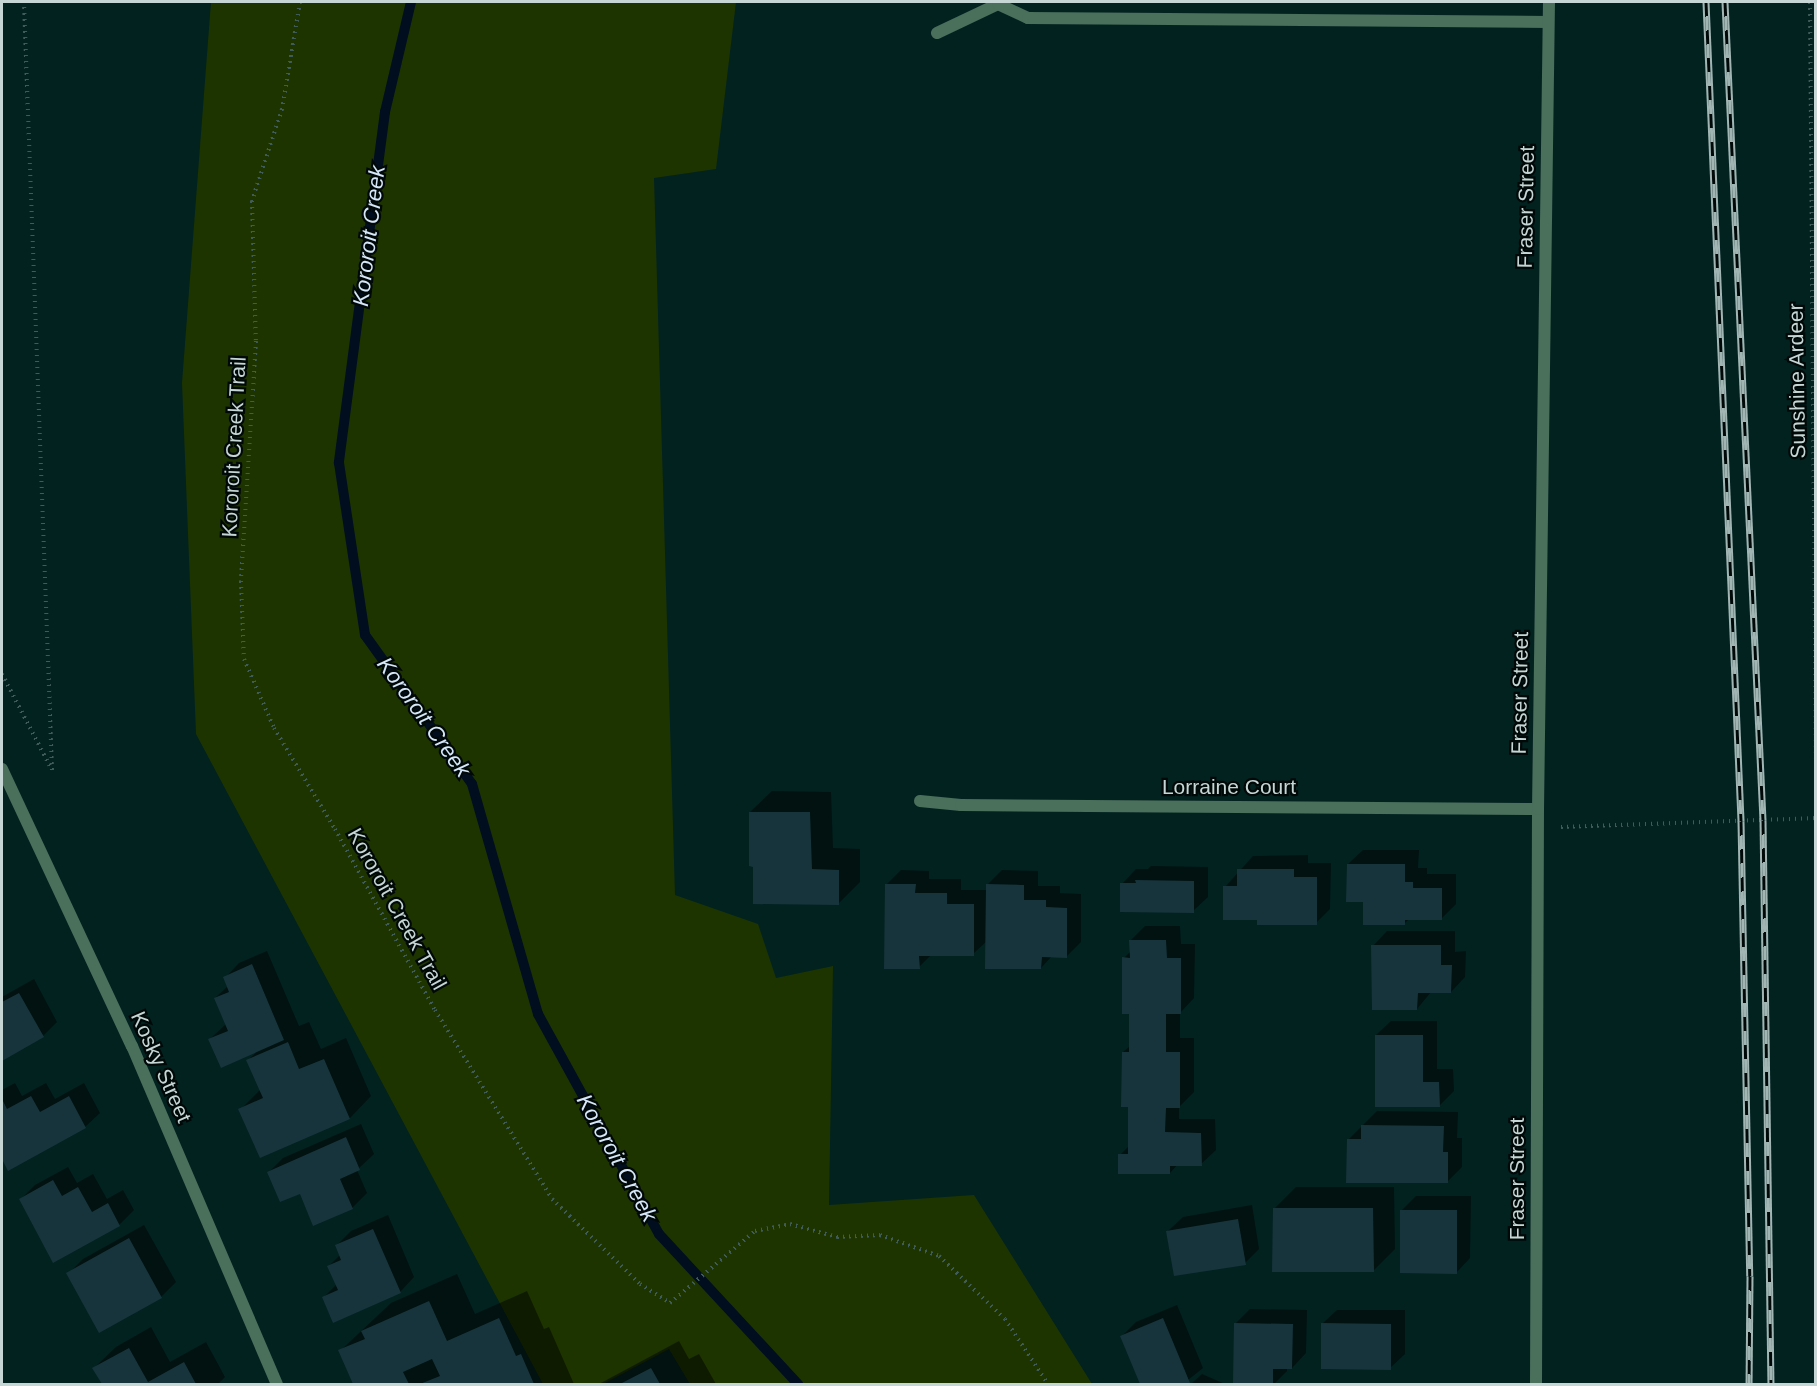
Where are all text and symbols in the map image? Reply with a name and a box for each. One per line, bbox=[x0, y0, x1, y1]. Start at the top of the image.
street label: Fraser Street bbox=[1512, 146, 1540, 268]
water label: Kororoit Creek bbox=[347, 164, 391, 308]
street label: Sunshine Ardeer bbox=[1783, 303, 1811, 459]
street label: Kororoit Creek Trail bbox=[217, 356, 251, 538]
street label: Fraser Street bbox=[1506, 632, 1534, 754]
water label: Kororoit Creek bbox=[372, 652, 476, 782]
street label: Lorraine Court bbox=[1162, 774, 1296, 800]
street label: Kororoit Creek Trail bbox=[342, 824, 452, 994]
street label: Kosky Street bbox=[125, 1007, 197, 1127]
water label: Kororoit Creek bbox=[571, 1090, 663, 1226]
street label: Fraser Street bbox=[1504, 1118, 1530, 1240]

